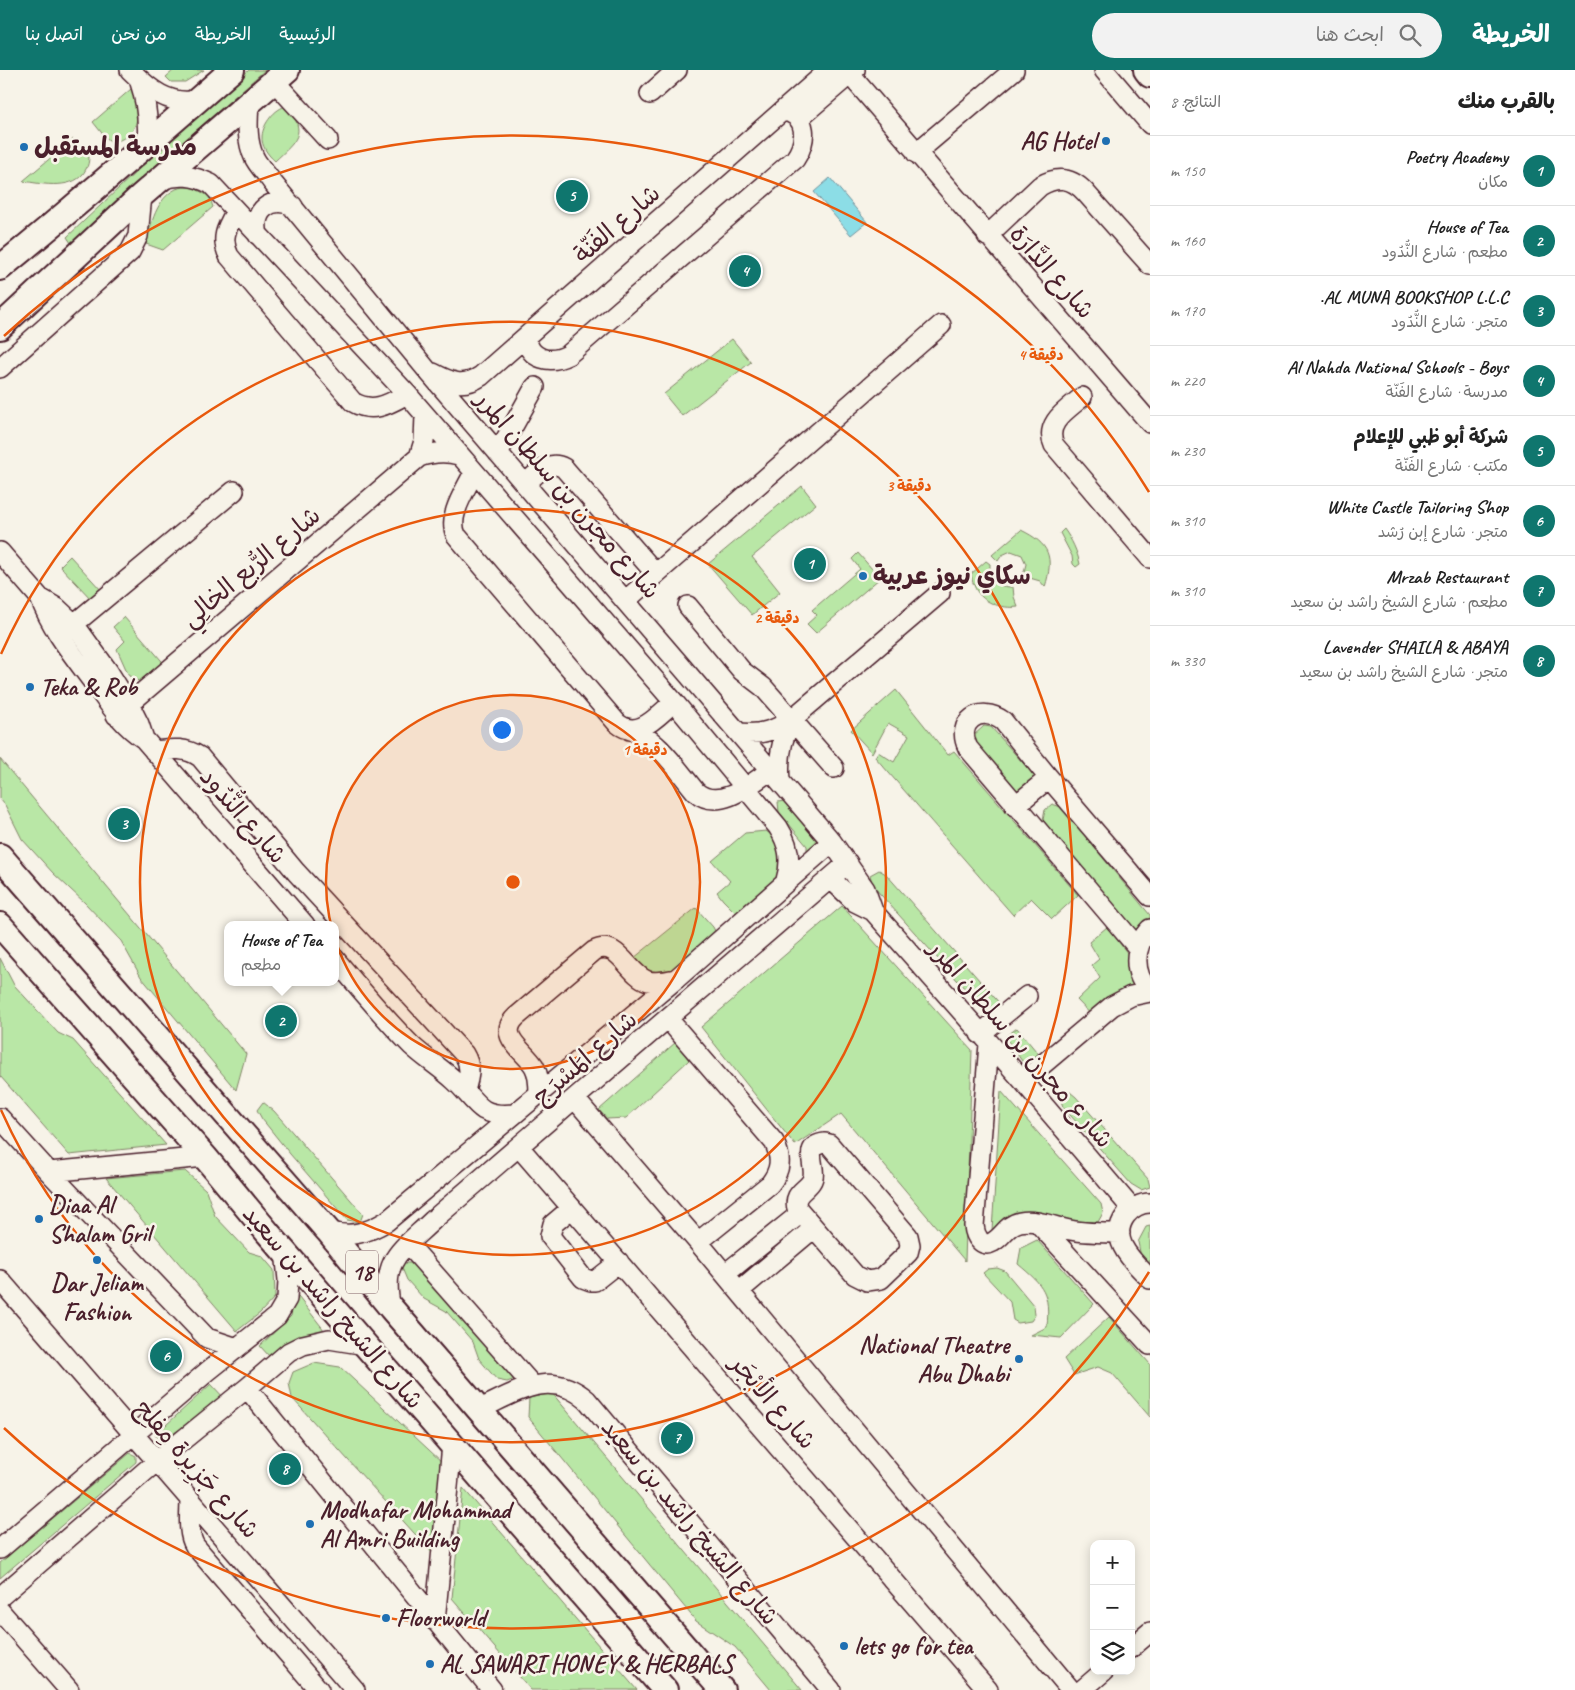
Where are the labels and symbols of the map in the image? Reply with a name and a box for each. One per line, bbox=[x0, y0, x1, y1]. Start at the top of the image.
place label: AG Hotel bbox=[1021, 125, 1101, 157]
place label: مدرسة المستقبل bbox=[34, 131, 197, 163]
marker: AG Hotel bbox=[1100, 135, 1112, 147]
marker: مدرسة المستقبل bbox=[18, 141, 30, 153]
pin: 5 bbox=[556, 177, 588, 215]
street label: شارع الفَنّة bbox=[567, 177, 668, 271]
street label: شارع الدَّارَة bbox=[1002, 218, 1101, 326]
pin: 4 bbox=[729, 252, 761, 290]
text: 4 دقيقة bbox=[1019, 346, 1064, 365]
street label: شارع مجرن بن سلطان المرر bbox=[467, 383, 667, 607]
text: 3 دقيقة bbox=[887, 477, 932, 496]
street label: شارع الرُّبع الخالِي bbox=[175, 499, 330, 638]
pin: 1 bbox=[794, 545, 826, 583]
place label: سكاي نيوز عربية bbox=[873, 560, 1031, 594]
marker: سكاي نيوز عربية bbox=[857, 570, 869, 582]
text: 2 دقيقة bbox=[755, 609, 800, 628]
place label: Teka & Rob bbox=[40, 671, 139, 703]
marker: Teka & Rob bbox=[24, 681, 36, 693]
your location bbox=[489, 717, 515, 743]
text: 1 دقيقة bbox=[623, 741, 668, 760]
street label: شارع النُّدُود bbox=[192, 760, 295, 871]
pin: 3 bbox=[108, 805, 140, 843]
centre of rings bbox=[504, 873, 522, 891]
street label: شارع مجرن بن سلطان المرر bbox=[920, 932, 1120, 1156]
pin: 2 bbox=[265, 1002, 297, 1040]
street label: شارع المَسْرَج bbox=[526, 1004, 645, 1113]
place label: Diaa Al Shalam Gril bbox=[49, 1189, 155, 1250]
street label: شارع الشيخ راشد بن سعيد bbox=[235, 1198, 430, 1416]
marker: Diaa Al Shalam Gril bbox=[33, 1213, 45, 1225]
road number: 18 bbox=[346, 1250, 378, 1294]
marker: Dar Jeliam Fashion bbox=[91, 1254, 103, 1266]
place label: Dar Jeliam Fashion bbox=[51, 1267, 145, 1328]
place label: National Theatre Abu Dhabi bbox=[859, 1329, 1012, 1390]
pin: 6 bbox=[150, 1337, 182, 1375]
street label: شارع الأبْجَر bbox=[721, 1345, 824, 1457]
marker: National Theatre Abu Dhabi bbox=[1013, 1353, 1025, 1365]
street label: شارع جَزِيرة مِفلِح bbox=[126, 1393, 266, 1547]
street label: شارع الشيخ راشد بن سعيد bbox=[593, 1412, 786, 1633]
pin: 7 bbox=[661, 1419, 693, 1457]
pin: 8 bbox=[269, 1450, 301, 1488]
place label: Modhafar Mohammad Al Amri Building bbox=[320, 1494, 515, 1555]
marker: Modhafar Mohammad Al Amri Building bbox=[304, 1518, 316, 1530]
place label: Floorworld bbox=[396, 1602, 489, 1634]
marker: Floorworld bbox=[380, 1612, 392, 1624]
place label: lets go for tea bbox=[854, 1630, 974, 1662]
marker: lets go for tea bbox=[838, 1640, 850, 1652]
place label: AL SAWARI HONEY & HERBALS bbox=[440, 1648, 736, 1680]
marker: AL SAWARI HONEY & HERBALS bbox=[424, 1658, 436, 1670]

